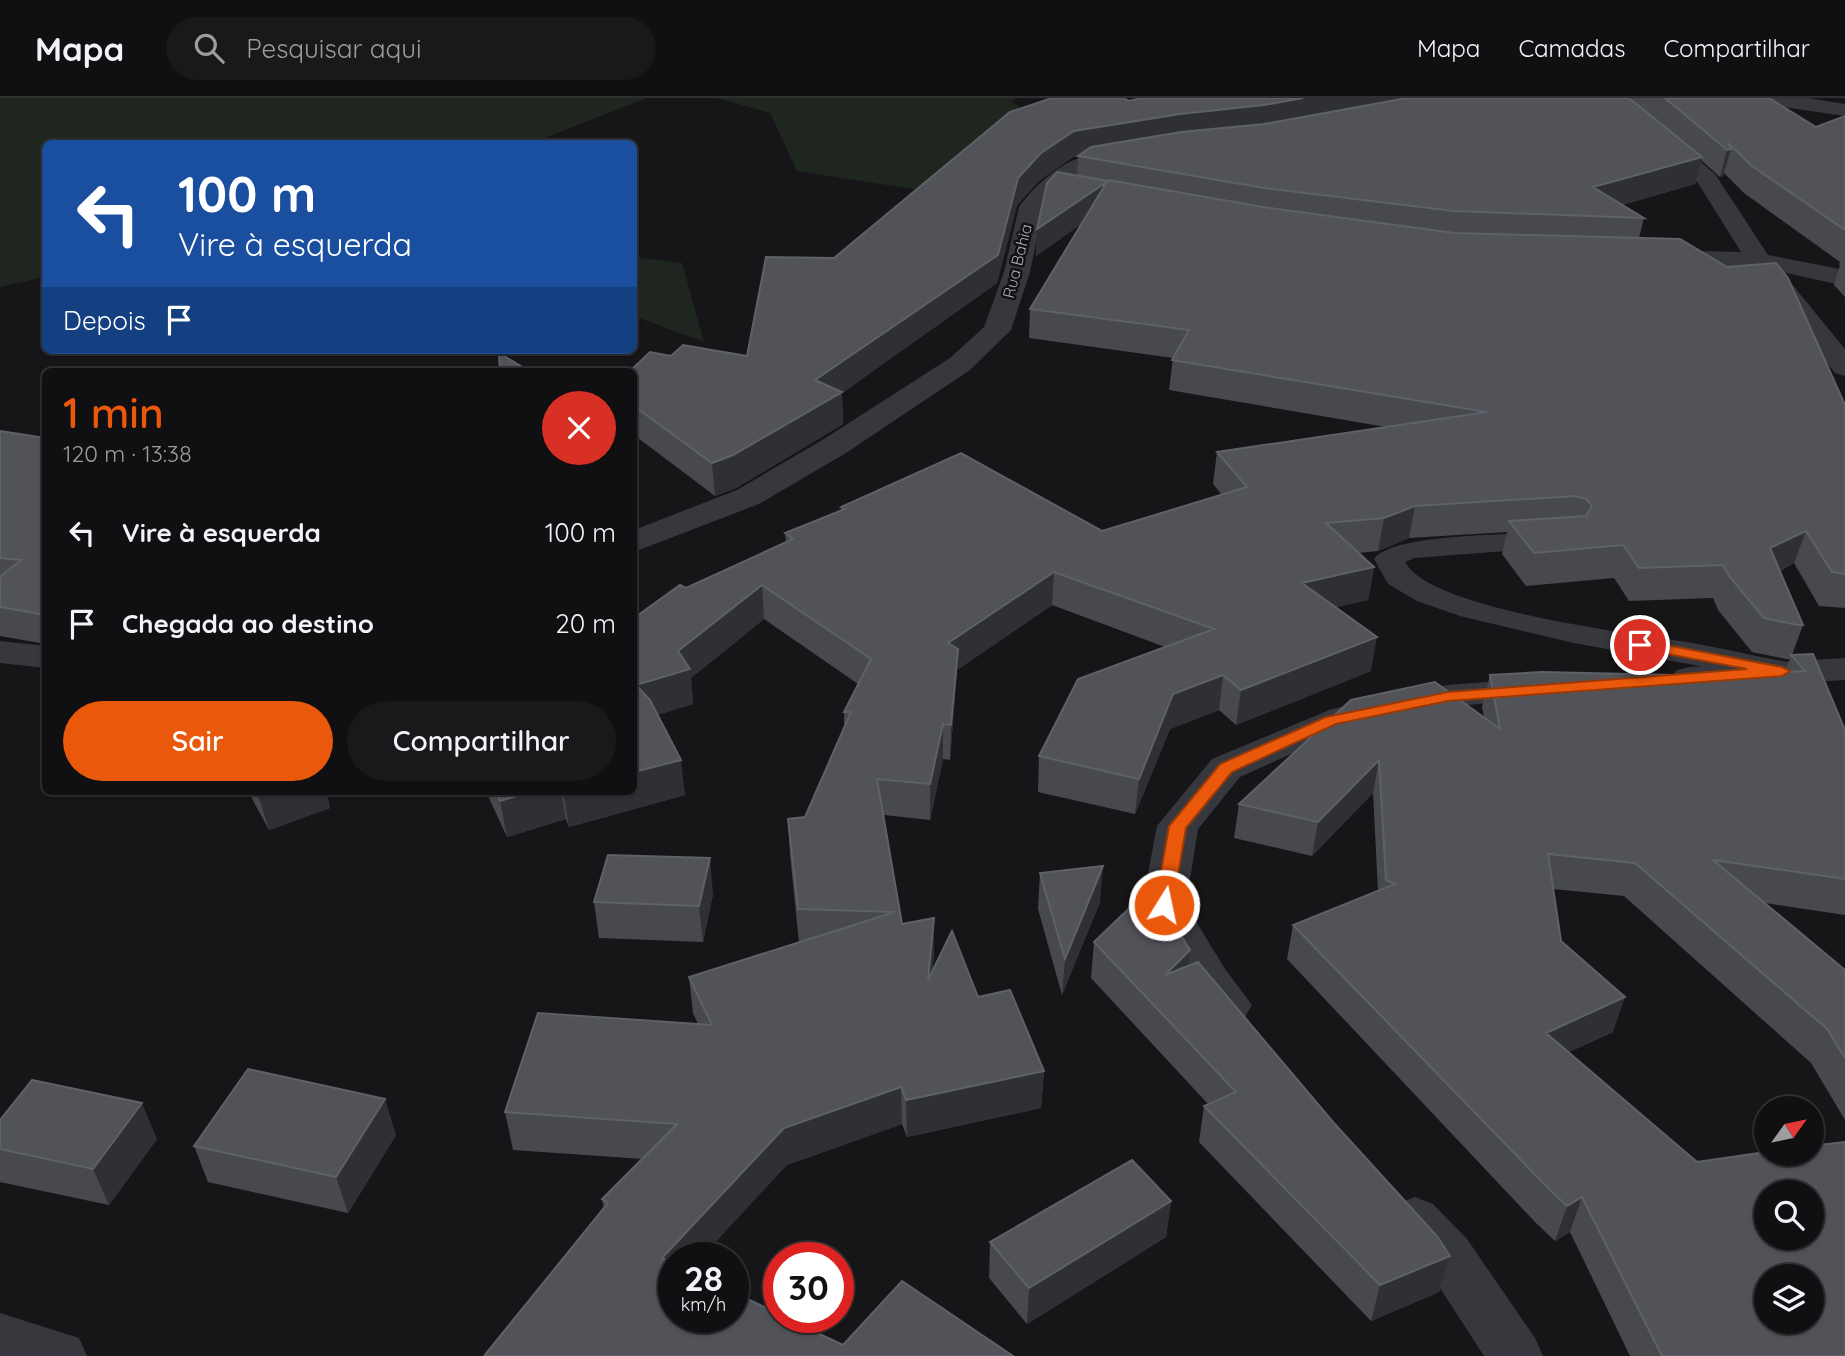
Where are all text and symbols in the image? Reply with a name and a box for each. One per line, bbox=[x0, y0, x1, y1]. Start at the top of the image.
search box bbox=[166, 17, 656, 80]
text: Mapa bbox=[35, 28, 124, 69]
icon: search bbox=[190, 29, 228, 67]
text: Pesquisar aqui bbox=[246, 32, 422, 65]
text: Mapa bbox=[1417, 33, 1480, 63]
text: Camadas bbox=[1518, 33, 1625, 63]
text: Compartilhar bbox=[1663, 33, 1810, 63]
text: 100 m bbox=[178, 163, 316, 224]
icon: left bbox=[63, 168, 154, 259]
street label: Rua Bahia bbox=[998, 222, 1036, 300]
text: Vire à esquerda bbox=[178, 224, 412, 264]
icon: arrive bbox=[160, 301, 198, 339]
text: Depois bbox=[63, 304, 146, 337]
text: 1 min bbox=[63, 386, 164, 439]
button: close bbox=[542, 391, 616, 465]
text: 120 m · 13:38 bbox=[63, 439, 192, 468]
icon: left bbox=[63, 514, 101, 552]
text: Vire à esquerda bbox=[122, 516, 321, 549]
text: 100 m bbox=[545, 516, 616, 549]
icon: arrive bbox=[63, 605, 101, 643]
text: Chegada ao destino bbox=[122, 607, 374, 640]
text: 20 m bbox=[555, 607, 616, 640]
pin bbox=[1610, 615, 1670, 675]
icon: arrive bbox=[1621, 626, 1659, 664]
button: Sair bbox=[63, 701, 333, 781]
button: Compartilhar bbox=[347, 701, 616, 781]
position arrow bbox=[1127, 868, 1201, 942]
north arrow bbox=[1754, 1096, 1824, 1166]
map controls bbox=[1754, 1096, 1824, 1334]
button: search bbox=[1754, 1180, 1824, 1250]
speed limit sign: 30 bbox=[763, 1242, 854, 1333]
text: 28 bbox=[684, 1256, 723, 1300]
button: layers bbox=[1754, 1264, 1824, 1334]
text: km/h bbox=[681, 1293, 726, 1316]

